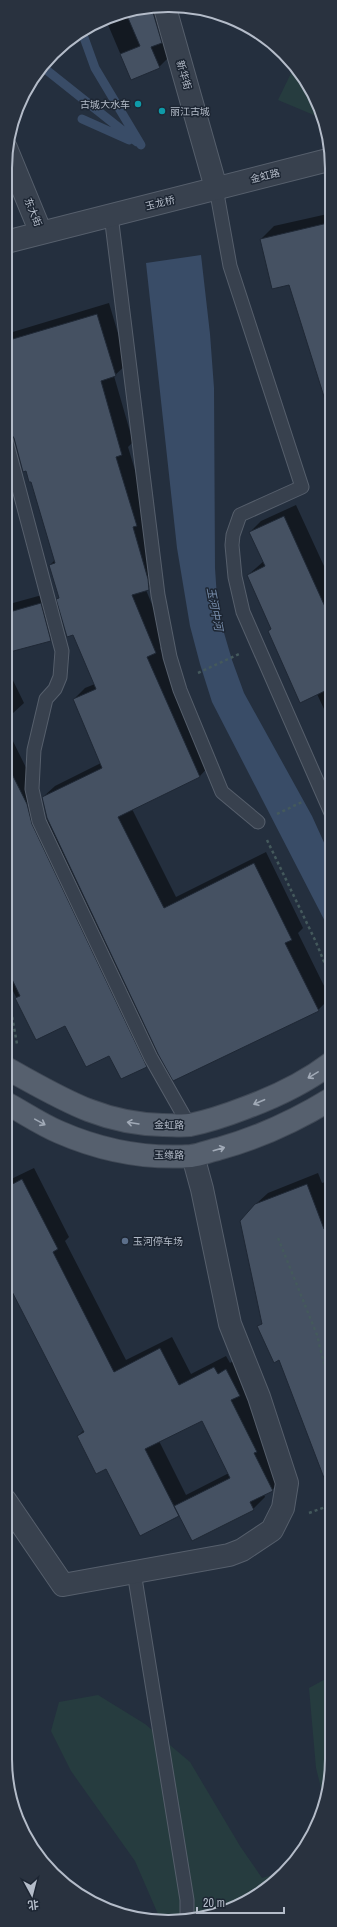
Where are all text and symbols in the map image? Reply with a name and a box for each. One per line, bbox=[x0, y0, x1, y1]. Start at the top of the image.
street label: 新华街 bbox=[174, 59, 194, 91]
place label: 古城大水车 bbox=[80, 98, 130, 111]
marker: 古城大水车 bbox=[133, 99, 143, 109]
place label: 丽江古城 bbox=[170, 105, 210, 118]
marker: 丽江古城 bbox=[157, 106, 167, 116]
street label: 金虹路 bbox=[249, 166, 281, 186]
street label: 玉龙桥 bbox=[144, 193, 176, 213]
street label: 东大街 bbox=[21, 196, 45, 228]
water label: 玉河中河 bbox=[204, 586, 226, 634]
one-way arrow bbox=[307, 1071, 319, 1079]
one-way arrow bbox=[254, 1099, 266, 1107]
one-way arrow bbox=[34, 1118, 46, 1126]
street label: 金虹路 bbox=[154, 1118, 184, 1132]
one-way arrow bbox=[127, 1119, 140, 1127]
one-way arrow bbox=[212, 1144, 225, 1152]
street label: 玉缘路 bbox=[154, 1148, 184, 1162]
place label: 玉河停车场 bbox=[133, 1235, 183, 1248]
marker: 玉河停车场 bbox=[120, 1236, 130, 1246]
north arrow bbox=[12, 1875, 52, 1915]
scale bar bbox=[197, 1889, 284, 1915]
text: 20 m bbox=[203, 1895, 225, 1911]
text: 北 bbox=[27, 1897, 40, 1913]

